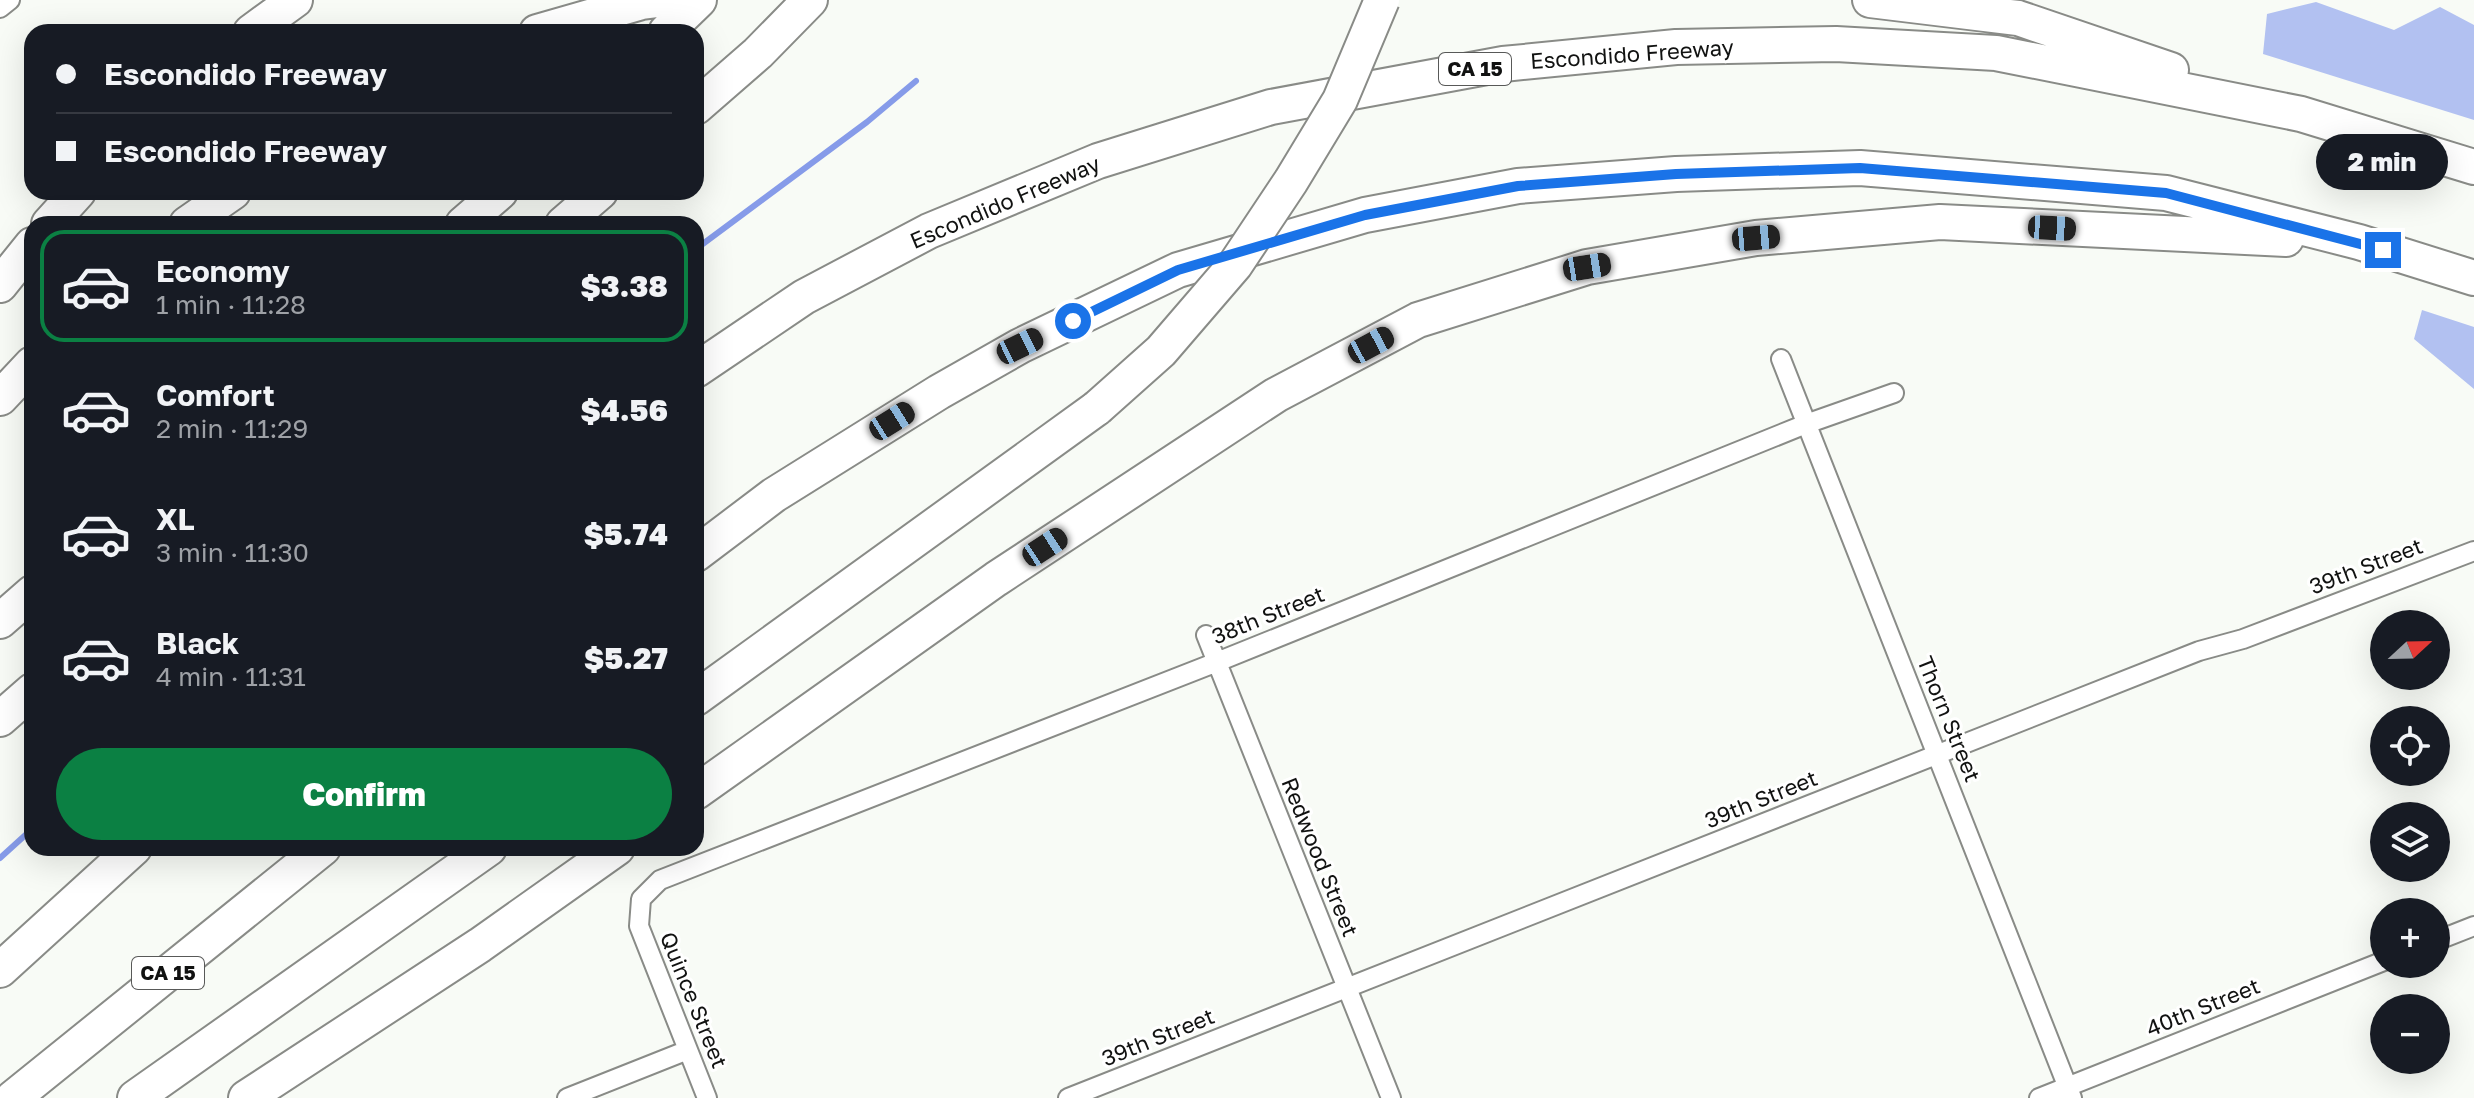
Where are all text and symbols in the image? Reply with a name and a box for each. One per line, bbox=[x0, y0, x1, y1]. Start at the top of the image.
street label: Escondido Freeway bbox=[1529, 33, 1735, 74]
road number: CA 15 bbox=[1439, 53, 1511, 85]
text: Escondido Freeway bbox=[104, 56, 387, 92]
text: Escondido Freeway bbox=[104, 133, 387, 169]
callout: 2 min bbox=[2317, 134, 2449, 190]
text: 2 min bbox=[2348, 146, 2416, 177]
street label: Escondido Freeway bbox=[906, 149, 1104, 254]
car bbox=[2027, 215, 2077, 241]
car bbox=[1731, 224, 1781, 252]
route end bbox=[2365, 232, 2401, 268]
icon: car bbox=[60, 250, 132, 322]
car bbox=[1561, 251, 1613, 283]
text: Economy bbox=[156, 253, 290, 289]
text: $3.38 bbox=[581, 268, 668, 304]
text: 1 min · 11:28 bbox=[156, 289, 306, 320]
route start bbox=[1055, 303, 1091, 339]
car bbox=[1344, 323, 1398, 367]
car bbox=[993, 325, 1047, 367]
icon: car bbox=[60, 374, 132, 446]
text: Comfort bbox=[156, 377, 275, 413]
text: $4.56 bbox=[581, 392, 668, 428]
car bbox=[865, 398, 919, 444]
text: 2 min · 11:29 bbox=[156, 413, 308, 444]
icon: car bbox=[60, 498, 132, 570]
text: XL bbox=[156, 501, 195, 537]
text: $5.74 bbox=[584, 516, 668, 552]
car bbox=[1018, 524, 1072, 570]
street label: 39th Street bbox=[2305, 532, 2426, 599]
text: 3 min · 11:30 bbox=[156, 537, 309, 568]
street label: 38th Street bbox=[1207, 580, 1328, 649]
north arrow bbox=[2370, 610, 2450, 690]
map controls bbox=[2370, 610, 2450, 1074]
icon: car bbox=[60, 622, 132, 694]
text: Black bbox=[156, 625, 239, 661]
text: $5.27 bbox=[584, 640, 668, 676]
street label: Thorn Street bbox=[1912, 652, 1987, 786]
text: 4 min · 11:31 bbox=[156, 661, 306, 692]
button: locate bbox=[2370, 706, 2450, 786]
button: Confirm bbox=[56, 748, 672, 840]
street label: 39th Street bbox=[1701, 764, 1821, 833]
street label: Redwood Street bbox=[1276, 773, 1365, 940]
button: layers bbox=[2370, 802, 2450, 882]
button: + bbox=[2370, 898, 2450, 978]
street label: Quince Street bbox=[655, 928, 734, 1072]
road number: CA 15 bbox=[132, 957, 204, 989]
street label: 40th Street bbox=[2142, 972, 2264, 1042]
button: − bbox=[2370, 994, 2450, 1074]
street label: 39th Street bbox=[1098, 1002, 1218, 1071]

